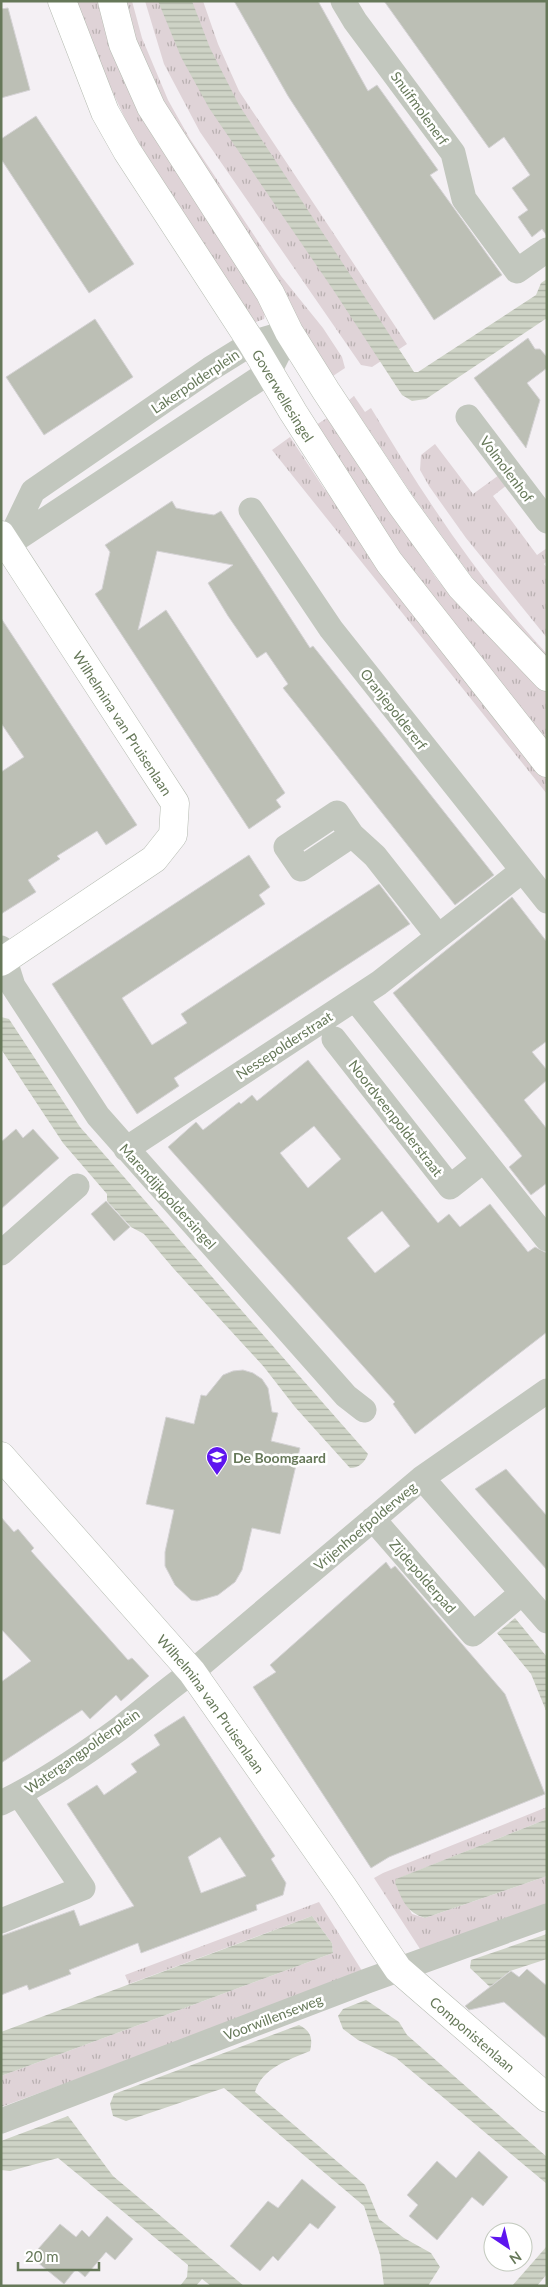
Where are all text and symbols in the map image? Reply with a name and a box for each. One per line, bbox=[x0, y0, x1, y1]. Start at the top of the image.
street label: Snuifmolenerf bbox=[388, 68, 452, 148]
street label: Lakerpolderplein bbox=[148, 345, 242, 417]
street label: Goverwellesingel bbox=[249, 346, 318, 445]
street label: Volmolenhof bbox=[477, 433, 537, 505]
street label: Wilhelmina van Pruisenlaan bbox=[70, 647, 176, 798]
street label: Oranjepoldererf bbox=[357, 665, 431, 753]
street label: Nessepolderstraat bbox=[233, 1007, 335, 1083]
street label: Noordveenpolderstraat bbox=[345, 1056, 447, 1180]
street label: Marendijkpoldersingel bbox=[116, 1140, 220, 1252]
school or university icon: De Boomgaard bbox=[205, 1445, 229, 1476]
place label: De Boomgaard bbox=[233, 1449, 326, 1466]
street label: Vrijenhoefpolderweg bbox=[310, 1478, 420, 1574]
street label: Zijdepolderpad bbox=[386, 1536, 460, 1616]
street label: Wilhelmina van Pruisenlaan bbox=[154, 1631, 269, 1776]
street label: Watergangpolderplein bbox=[21, 1705, 143, 1797]
street label: Voorwillenseweg bbox=[221, 1990, 325, 2044]
street label: Componistenlaan bbox=[427, 1992, 519, 2075]
north arrow bbox=[483, 2222, 533, 2272]
scale bar bbox=[18, 2240, 99, 2272]
text: 20 m bbox=[25, 2247, 59, 2265]
text: N bbox=[506, 2248, 525, 2268]

